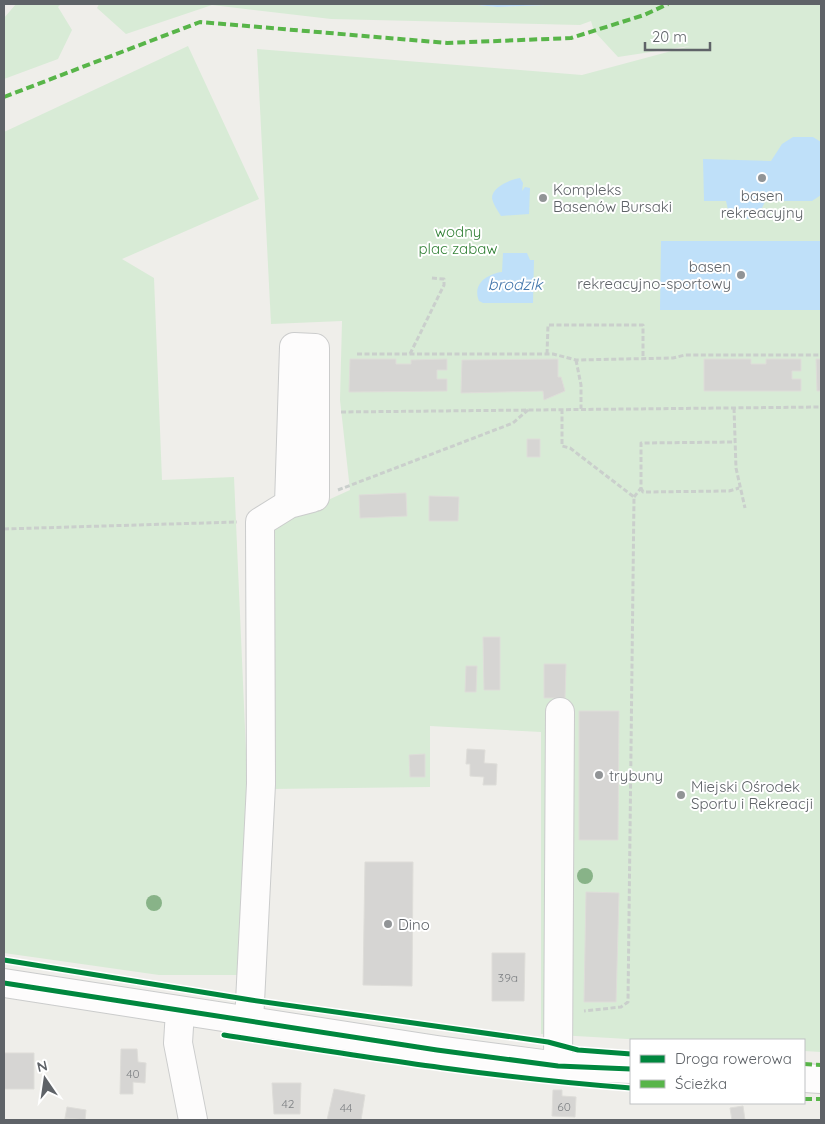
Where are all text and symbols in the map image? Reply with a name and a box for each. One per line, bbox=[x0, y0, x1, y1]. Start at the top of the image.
scale bar bbox=[645, 20, 710, 52]
text: 20 m bbox=[652, 27, 687, 46]
marker: basen rekreacyjny bbox=[756, 172, 768, 184]
place label: Kompleks Basenów Bursaki bbox=[553, 180, 672, 216]
place label: basen rekreacyjny bbox=[721, 186, 803, 222]
marker: Kompleks Basenów Bursaki bbox=[537, 192, 549, 204]
park label: wodny plac zabaw bbox=[418, 222, 498, 258]
place label: basen rekreacyjno-sportowy bbox=[577, 257, 731, 293]
marker: basen rekreacyjno-sportowy bbox=[735, 269, 747, 281]
water label: brodzik bbox=[488, 274, 544, 294]
place label: trybuny bbox=[609, 766, 663, 785]
marker: trybuny bbox=[593, 769, 605, 781]
place label: Miejski Ośrodek Sportu i Rekreacji bbox=[691, 777, 813, 813]
marker: Miejski Ośrodek Sportu i Rekreacji bbox=[675, 789, 687, 801]
place label: Dino bbox=[398, 915, 430, 934]
marker: Dino bbox=[382, 918, 394, 930]
house number: 39a bbox=[498, 970, 518, 985]
legend bbox=[630, 1039, 805, 1104]
text: Droga rowerowa bbox=[675, 1049, 792, 1068]
north arrow bbox=[20, 1054, 70, 1104]
text: N bbox=[35, 1056, 49, 1076]
house number: 40 bbox=[126, 1066, 140, 1081]
text: Ścieżka bbox=[675, 1074, 727, 1093]
house number: 42 bbox=[282, 1096, 295, 1111]
house number: 60 bbox=[557, 1099, 571, 1114]
house number: 44 bbox=[340, 1100, 352, 1115]

